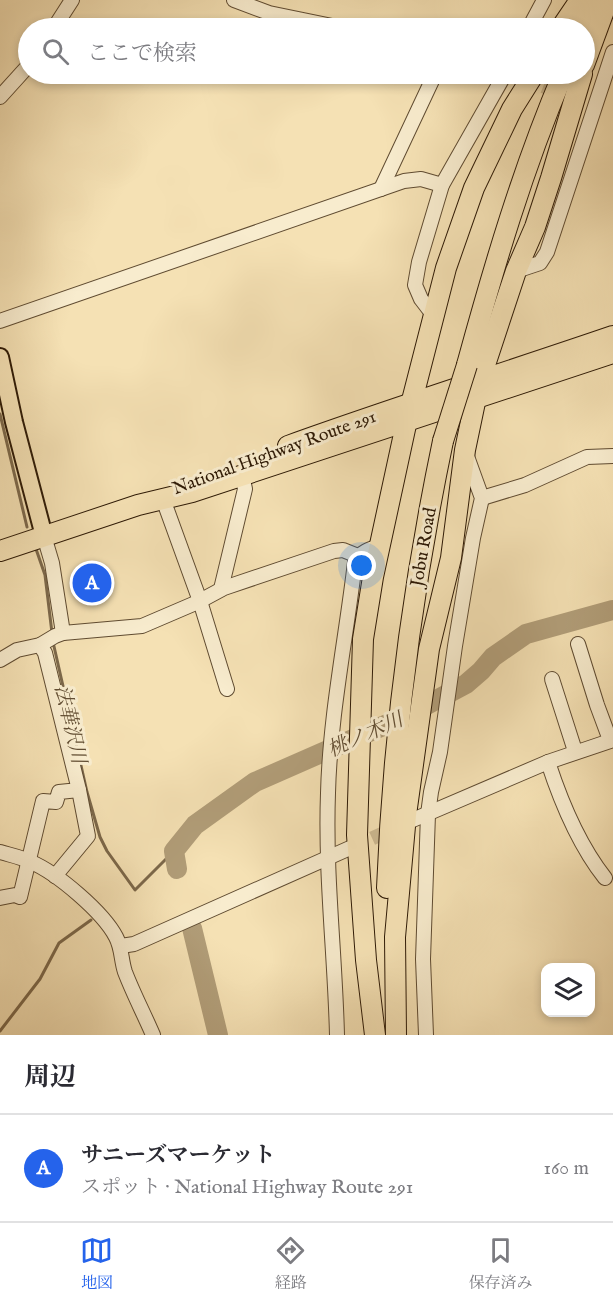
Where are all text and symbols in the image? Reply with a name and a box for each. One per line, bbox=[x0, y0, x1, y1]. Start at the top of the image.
search box bbox=[18, 18, 595, 84]
icon: search bbox=[39, 35, 72, 68]
text: ここで検索 bbox=[87, 40, 197, 68]
street label: National Highway Route 291 bbox=[170, 406, 379, 501]
street label: Jobu Road bbox=[406, 505, 443, 591]
your location bbox=[347, 551, 376, 580]
pin: A bbox=[72, 560, 112, 606]
water label: 法華沢川 bbox=[48, 683, 91, 768]
water label: 桃ノ木川 bbox=[324, 707, 409, 763]
map controls bbox=[541, 963, 595, 1017]
button: layers bbox=[541, 963, 595, 1017]
text: 周辺 bbox=[24, 1061, 76, 1094]
text: サニーズマーケット bbox=[81, 1142, 275, 1170]
text: A bbox=[37, 1156, 50, 1181]
text: 160 m bbox=[543, 1156, 589, 1181]
text: スポット · National Highway Route 291 bbox=[81, 1175, 413, 1200]
tab: 地図 bbox=[80, 1234, 113, 1294]
tab: 経路 bbox=[274, 1234, 307, 1294]
tab: 保存済み bbox=[468, 1234, 532, 1294]

